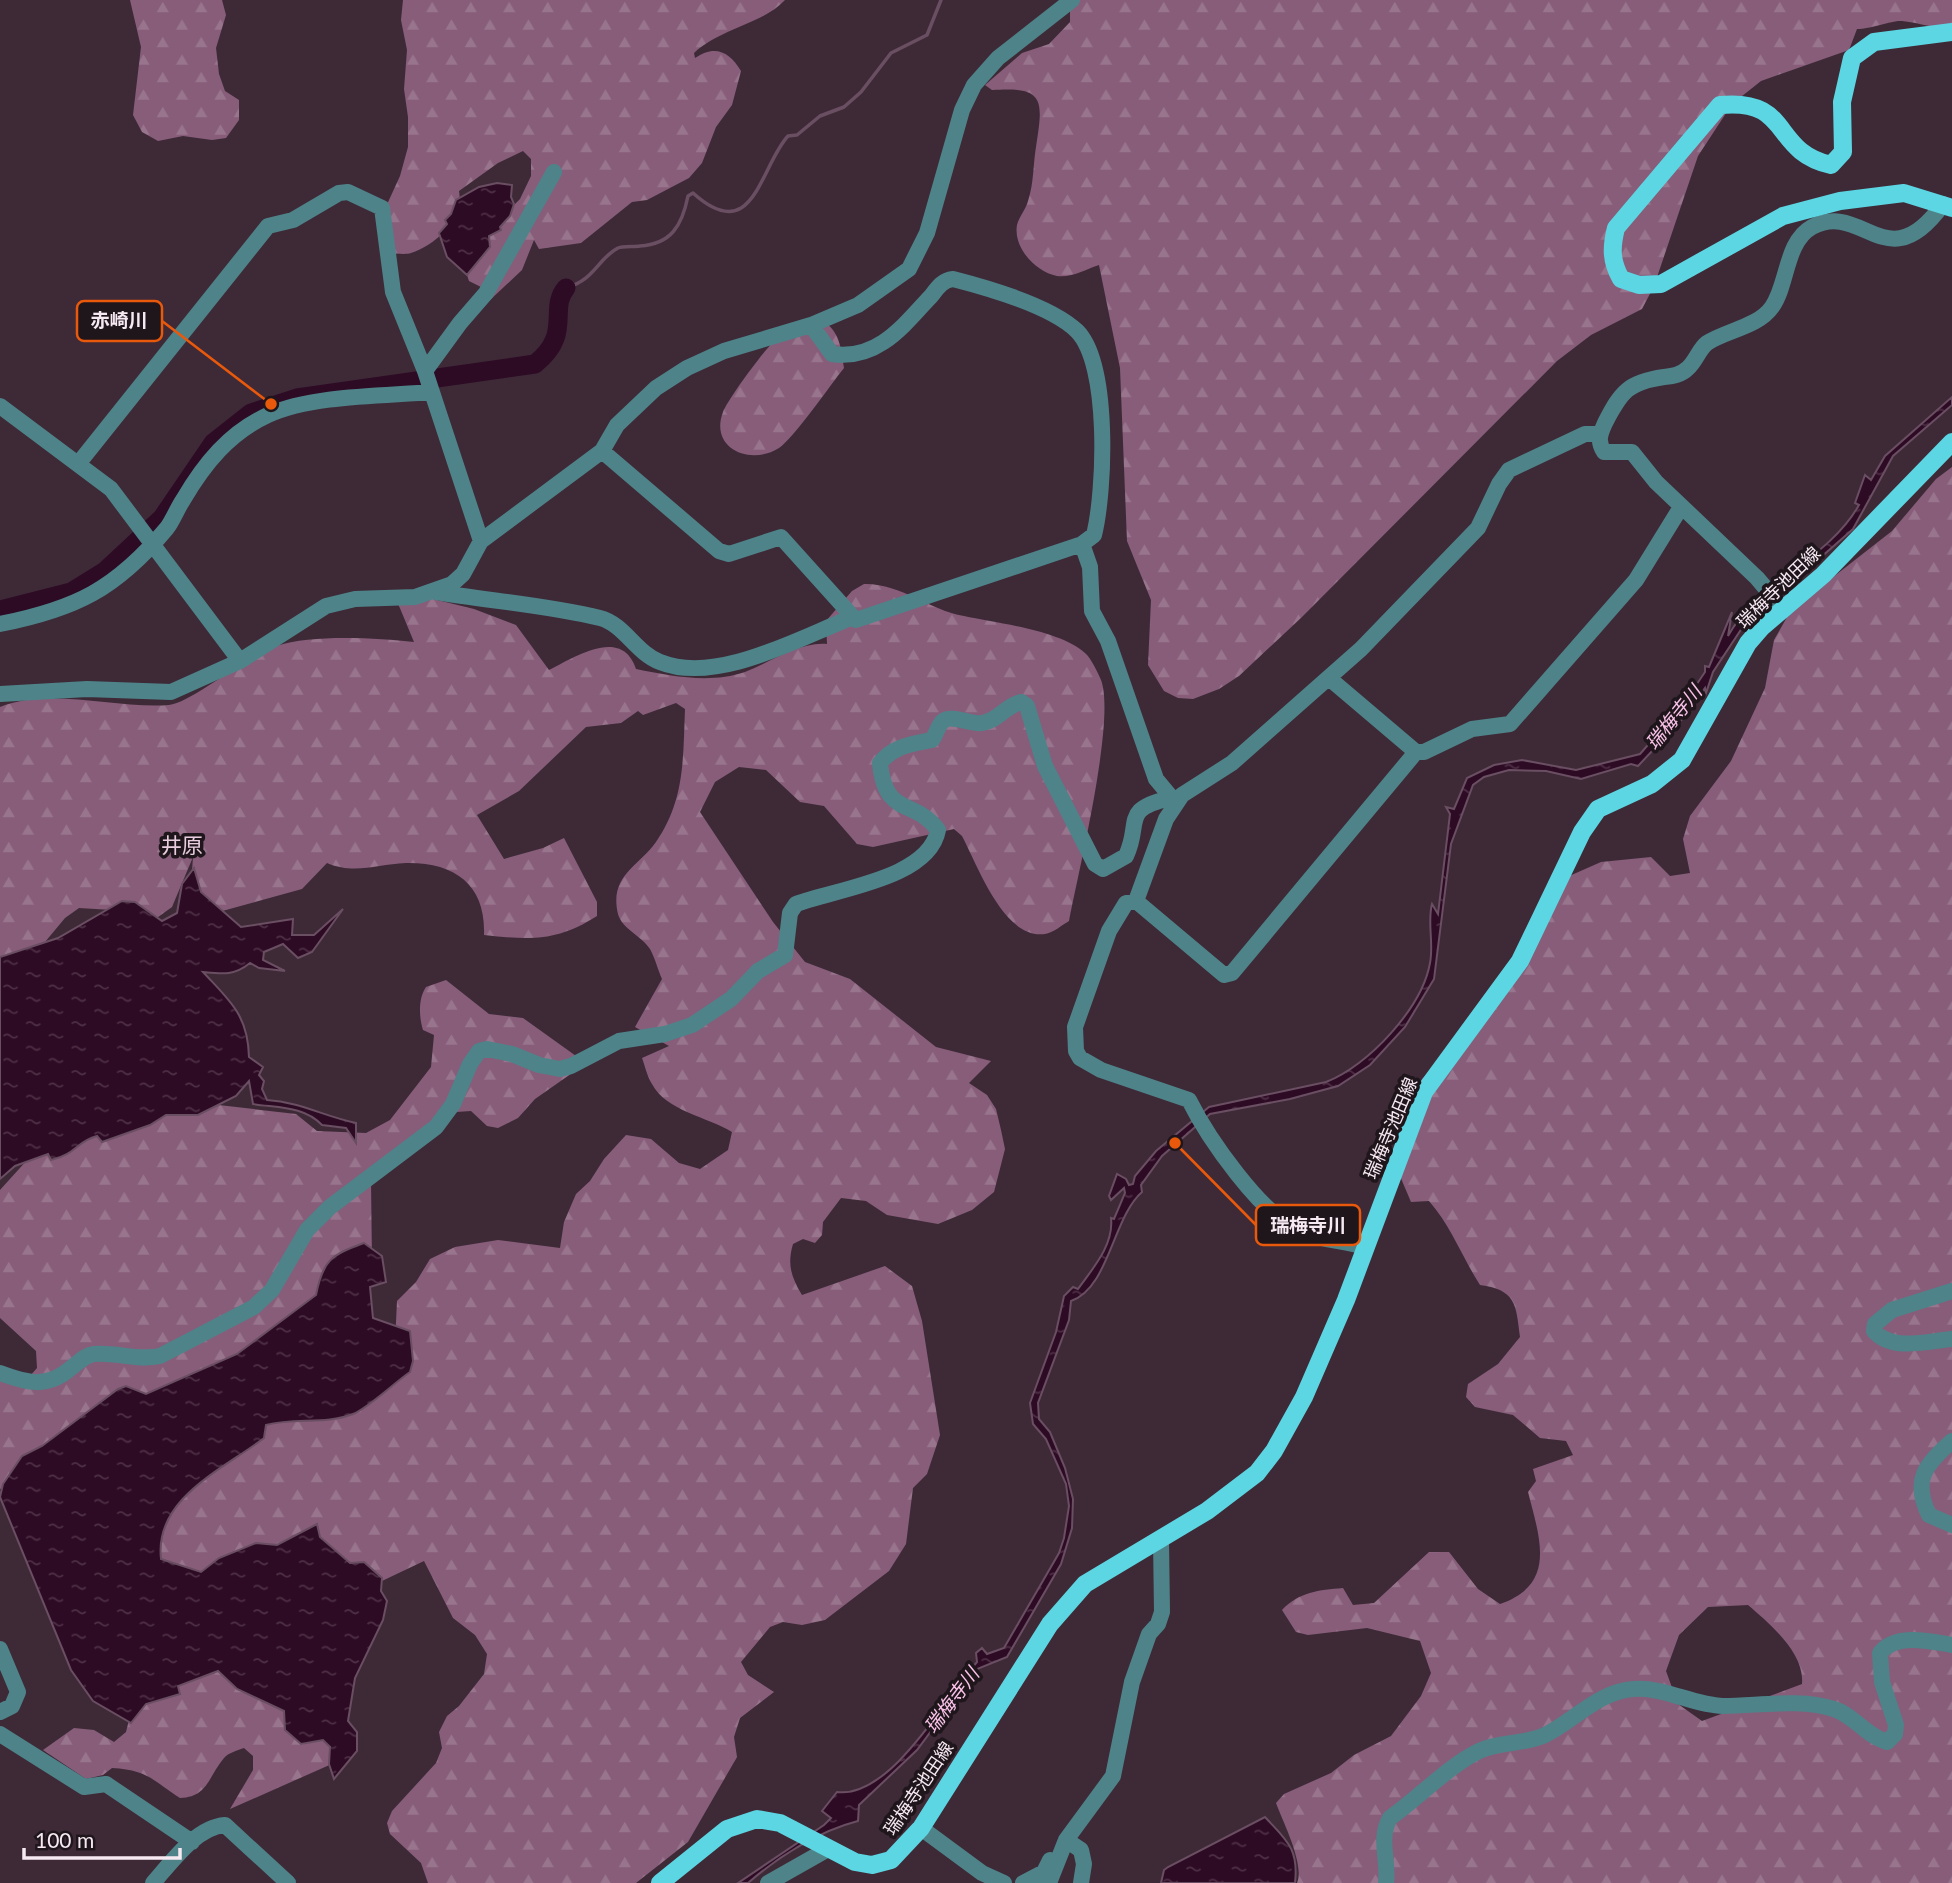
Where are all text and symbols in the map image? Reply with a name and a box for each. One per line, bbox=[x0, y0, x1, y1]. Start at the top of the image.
callout: 赤崎川 bbox=[77, 301, 162, 341]
text: 赤崎川 bbox=[90, 308, 148, 331]
street label: 瑞梅寺池田線 bbox=[1732, 542, 1824, 632]
water label: 瑞梅寺川 bbox=[1640, 679, 1707, 754]
district label: 井原 bbox=[161, 832, 203, 857]
street label: 瑞梅寺池田線 bbox=[1359, 1074, 1421, 1182]
callout: 瑞梅寺川 bbox=[1256, 1205, 1360, 1245]
text: 瑞梅寺川 bbox=[1270, 1213, 1346, 1236]
water label: 瑞梅寺川 bbox=[919, 1661, 984, 1737]
street label: 瑞梅寺池田線 bbox=[879, 1737, 957, 1839]
scale bar bbox=[24, 1816, 180, 1860]
text: 100 m bbox=[35, 1827, 94, 1852]

